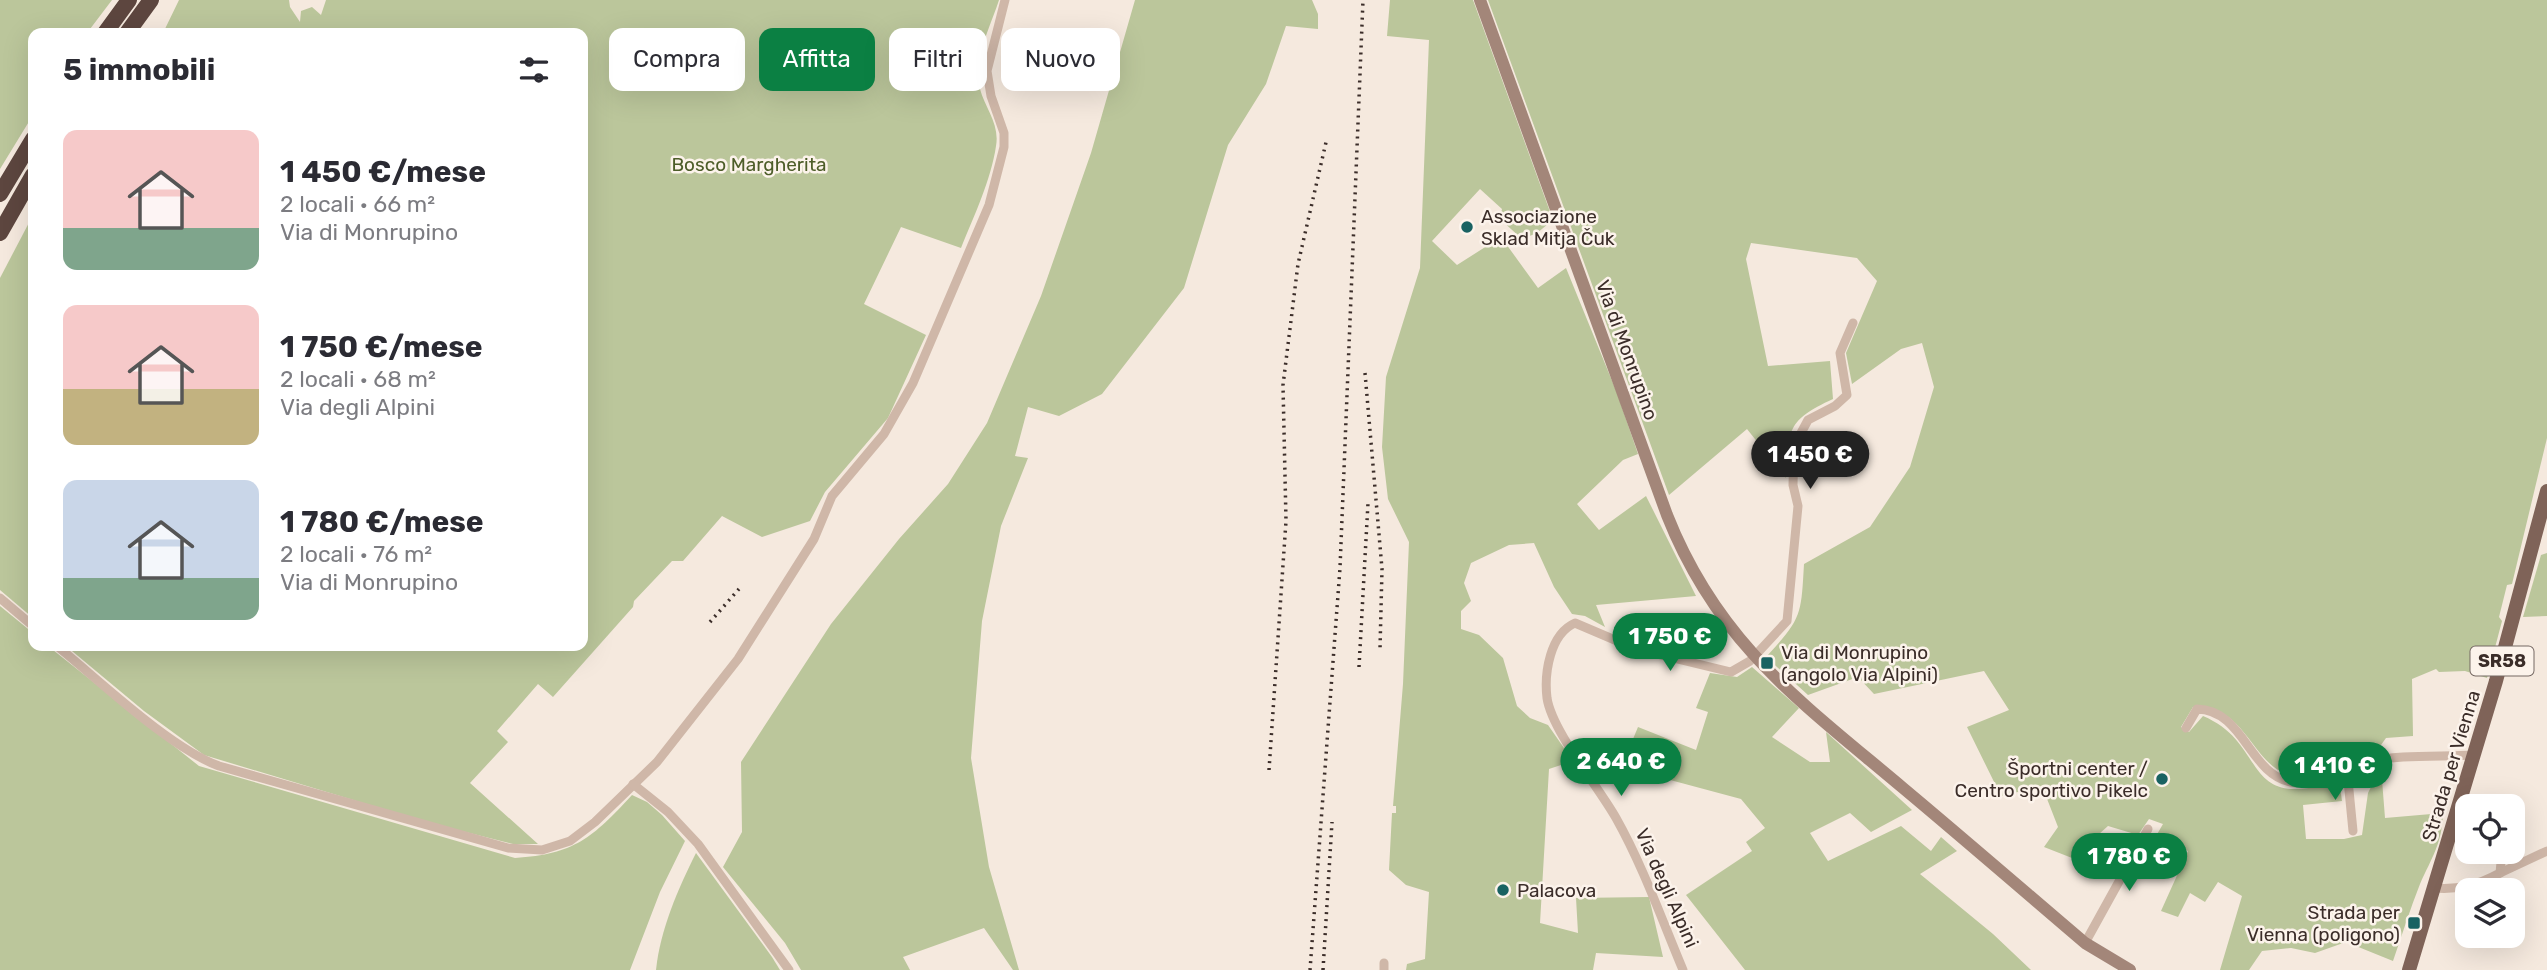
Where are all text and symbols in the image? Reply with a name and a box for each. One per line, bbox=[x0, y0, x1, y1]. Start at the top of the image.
chip: Compra bbox=[609, 28, 745, 91]
chip: Affitta bbox=[759, 28, 875, 91]
chip: Filtri bbox=[889, 28, 987, 91]
chip: Nuovo bbox=[1001, 28, 1120, 91]
icon: filters bbox=[515, 51, 553, 89]
text: 5 immobili bbox=[63, 52, 215, 88]
park label: Bosco Margherita bbox=[671, 153, 827, 176]
text: 1 450 €/mese bbox=[280, 154, 486, 190]
icon: home bbox=[119, 158, 203, 242]
text: 2 locali · 66 m² bbox=[280, 190, 435, 218]
place label: Associazione Sklad Mitja Čuk bbox=[1481, 205, 1615, 250]
text: Via di Monrupino bbox=[280, 218, 458, 246]
marker: Associazione Sklad Mitja Čuk bbox=[1459, 219, 1475, 235]
street label: Via di Monrupino bbox=[1591, 277, 1663, 423]
text: 1 750 €/mese bbox=[280, 329, 483, 365]
icon: home bbox=[119, 333, 203, 417]
text: 2 locali · 68 m² bbox=[280, 365, 436, 393]
text: Via degli Alpini bbox=[280, 393, 435, 421]
pin: 1 450 € bbox=[1745, 432, 1875, 491]
text: 1 450 € bbox=[1767, 440, 1853, 468]
text: 1 780 €/mese bbox=[280, 504, 484, 540]
icon: home bbox=[119, 508, 203, 592]
text: 2 locali · 76 m² bbox=[280, 540, 432, 568]
text: Via di Monrupino bbox=[280, 568, 458, 596]
pin: 1 750 € bbox=[1605, 614, 1735, 673]
text: 1 750 € bbox=[1629, 622, 1711, 650]
place label: Via di Monrupino (angolo Via Alpini) bbox=[1781, 641, 1938, 686]
road number: SR58 bbox=[2470, 646, 2534, 676]
marker: Via di Monrupino (angolo Via Alpini) bbox=[1759, 655, 1775, 671]
street label: Strada per Vienna bbox=[2417, 687, 2485, 845]
pin: 2 640 € bbox=[1556, 738, 1686, 798]
pin: 1 410 € bbox=[2270, 742, 2400, 802]
text: 2 640 € bbox=[1576, 747, 1666, 775]
text: 1 410 € bbox=[2294, 751, 2376, 779]
place label: Športni center / Centro sportivo Pikelc bbox=[1955, 757, 2148, 802]
marker: Športni center / Centro sportivo Pikelc bbox=[2154, 771, 2170, 787]
map controls bbox=[2455, 794, 2525, 948]
button: locate bbox=[2455, 794, 2525, 864]
street label: Via degli Alpini bbox=[1630, 825, 1704, 951]
pin: 1 780 € bbox=[2064, 834, 2194, 893]
text: 1 780 € bbox=[2087, 842, 2171, 870]
button: layers bbox=[2455, 878, 2525, 948]
place label: Palacova bbox=[1517, 879, 1596, 902]
marker: Palacova bbox=[1495, 882, 1511, 898]
place label: Strada per Vienna (poligono) bbox=[2247, 901, 2401, 946]
marker: Strada per Vienna (poligono) bbox=[2406, 915, 2422, 931]

